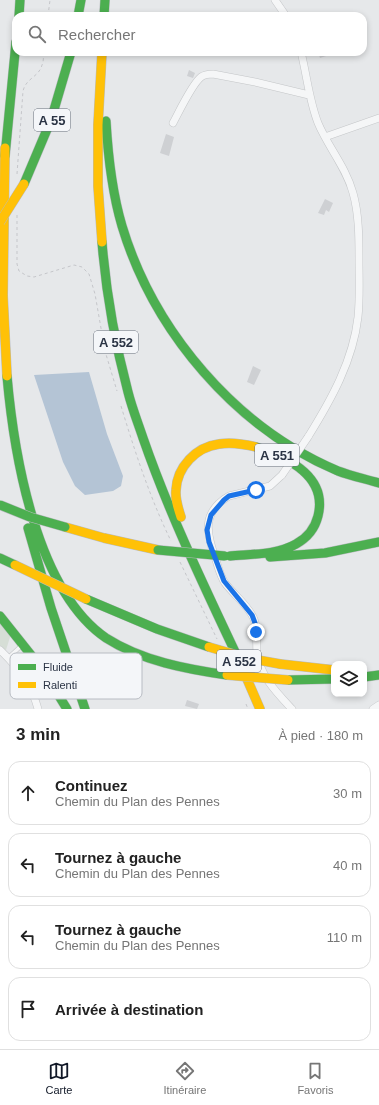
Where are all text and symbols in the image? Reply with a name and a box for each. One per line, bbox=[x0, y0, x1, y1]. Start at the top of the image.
search box bbox=[12, 12, 367, 56]
icon: search bbox=[26, 23, 48, 45]
text: Rechercher bbox=[58, 26, 136, 43]
road number: A 55 bbox=[34, 109, 70, 131]
road number: A 552 bbox=[94, 331, 138, 353]
road number: A 551 bbox=[255, 444, 299, 466]
route start bbox=[247, 481, 265, 499]
route end bbox=[247, 623, 265, 641]
road number: A 552 bbox=[217, 650, 261, 672]
legend bbox=[10, 653, 142, 699]
text: Fluide bbox=[43, 661, 73, 673]
map controls bbox=[331, 661, 367, 697]
button: layers bbox=[331, 661, 367, 697]
text: Ralenti bbox=[43, 679, 77, 691]
text: 3 min bbox=[16, 725, 60, 744]
text: À pied · 180 m bbox=[278, 728, 363, 743]
text: Continuez bbox=[55, 777, 128, 794]
icon: ahead bbox=[17, 782, 39, 804]
text: 30 m bbox=[333, 786, 362, 801]
text: Chemin du Plan des Pennes bbox=[55, 794, 220, 809]
text: Tournez à gauche bbox=[55, 849, 181, 866]
icon: left bbox=[17, 854, 39, 876]
text: 40 m bbox=[333, 858, 362, 873]
text: Chemin du Plan des Pennes bbox=[55, 866, 220, 881]
text: Tournez à gauche bbox=[55, 921, 181, 938]
icon: left bbox=[17, 926, 39, 948]
text: 110 m bbox=[327, 930, 362, 945]
text: Chemin du Plan des Pennes bbox=[55, 938, 220, 953]
icon: arrive bbox=[17, 998, 39, 1020]
text: Arrivée à destination bbox=[55, 1001, 203, 1018]
tab: Carte bbox=[46, 1060, 72, 1096]
tab: Itinéraire bbox=[164, 1060, 206, 1096]
tab: Favoris bbox=[297, 1060, 333, 1096]

